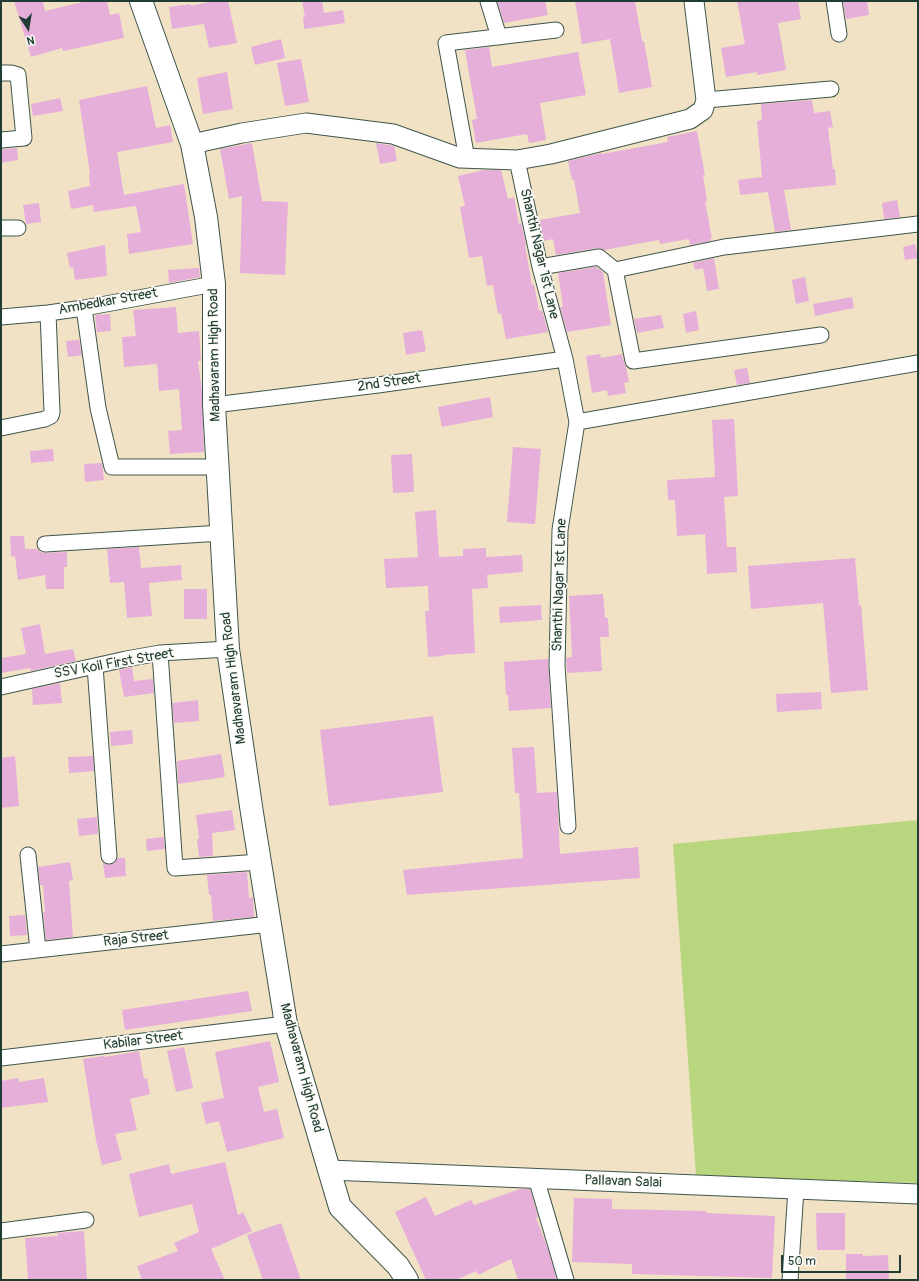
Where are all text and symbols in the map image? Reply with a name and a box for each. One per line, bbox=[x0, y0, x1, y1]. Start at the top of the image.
north arrow bbox=[8, 8, 48, 48]
text: N bbox=[26, 33, 36, 47]
street label: Shanthi Nagar 1st Lane bbox=[516, 187, 562, 321]
street label: Ambedkar Street bbox=[57, 285, 159, 319]
street label: Madhavaram High Road bbox=[205, 288, 225, 422]
street label: 2nd Street bbox=[356, 370, 422, 396]
street label: Shanthi Nagar 1st Lane bbox=[549, 518, 571, 652]
street label: Madhavaram High Road bbox=[218, 611, 250, 745]
street label: SSV Koil First Street bbox=[53, 645, 175, 683]
street label: Raja Street bbox=[103, 927, 169, 951]
street label: Madhavaram High Road bbox=[276, 1001, 326, 1135]
street label: Kabilar Street bbox=[102, 1028, 184, 1054]
street label: Pallavan Salai bbox=[584, 1172, 662, 1192]
scale bar bbox=[783, 1247, 903, 1273]
text: 50 m bbox=[788, 1254, 816, 1269]

